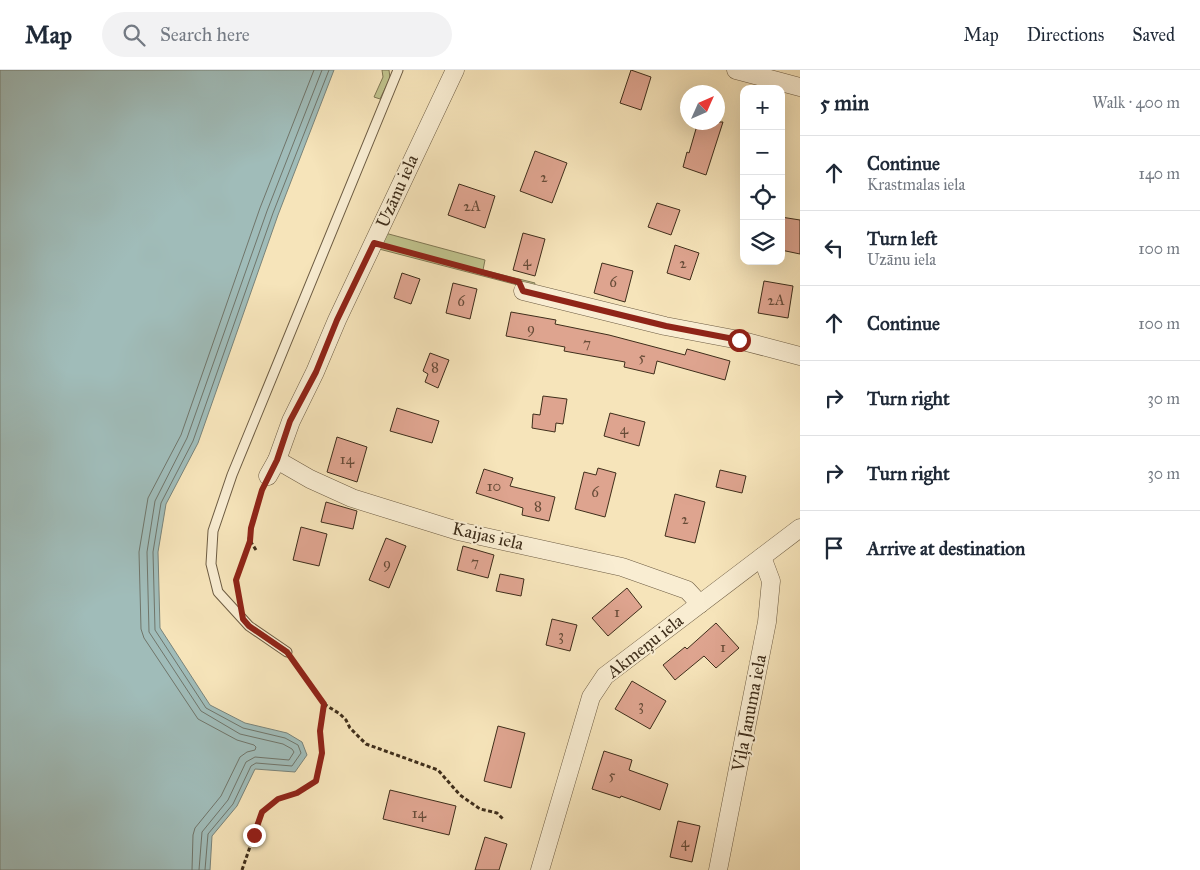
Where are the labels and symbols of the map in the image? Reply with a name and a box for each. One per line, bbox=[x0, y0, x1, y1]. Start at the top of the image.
north arrow bbox=[680, 85, 725, 130]
street label: Uzānu iela bbox=[371, 151, 423, 231]
house number: 2 bbox=[540, 168, 548, 186]
house number: 2A bbox=[463, 197, 481, 215]
house number: 4 bbox=[523, 252, 532, 270]
house number: 2 bbox=[679, 254, 687, 272]
house number: 6 bbox=[609, 273, 618, 291]
house number: 2A bbox=[767, 291, 785, 309]
house number: 6 bbox=[457, 292, 466, 310]
house number: 9 bbox=[527, 319, 535, 337]
route start bbox=[728, 329, 751, 352]
house number: 7 bbox=[583, 334, 591, 352]
house number: 5 bbox=[639, 348, 646, 366]
house number: 8 bbox=[431, 358, 439, 376]
house number: 4 bbox=[620, 420, 629, 438]
house number: 14 bbox=[340, 450, 355, 468]
house number: 10 bbox=[487, 477, 501, 495]
house number: 6 bbox=[591, 483, 600, 501]
house number: 8 bbox=[534, 497, 542, 515]
house number: 2 bbox=[681, 510, 689, 528]
street label: Kaijas iela bbox=[450, 517, 526, 555]
house number: 7 bbox=[471, 553, 479, 571]
house number: 9 bbox=[383, 554, 391, 572]
house number: 1 bbox=[614, 603, 620, 621]
street label: Akmeņu iela bbox=[602, 609, 688, 683]
house number: 3 bbox=[558, 626, 564, 644]
house number: 1 bbox=[720, 638, 726, 656]
street label: Viļa Januma iela bbox=[727, 652, 772, 775]
house number: 3 bbox=[638, 696, 644, 714]
house number: 5 bbox=[609, 766, 616, 784]
house number: 14 bbox=[412, 804, 427, 822]
route end bbox=[243, 824, 266, 847]
house number: 4 bbox=[681, 833, 690, 851]

